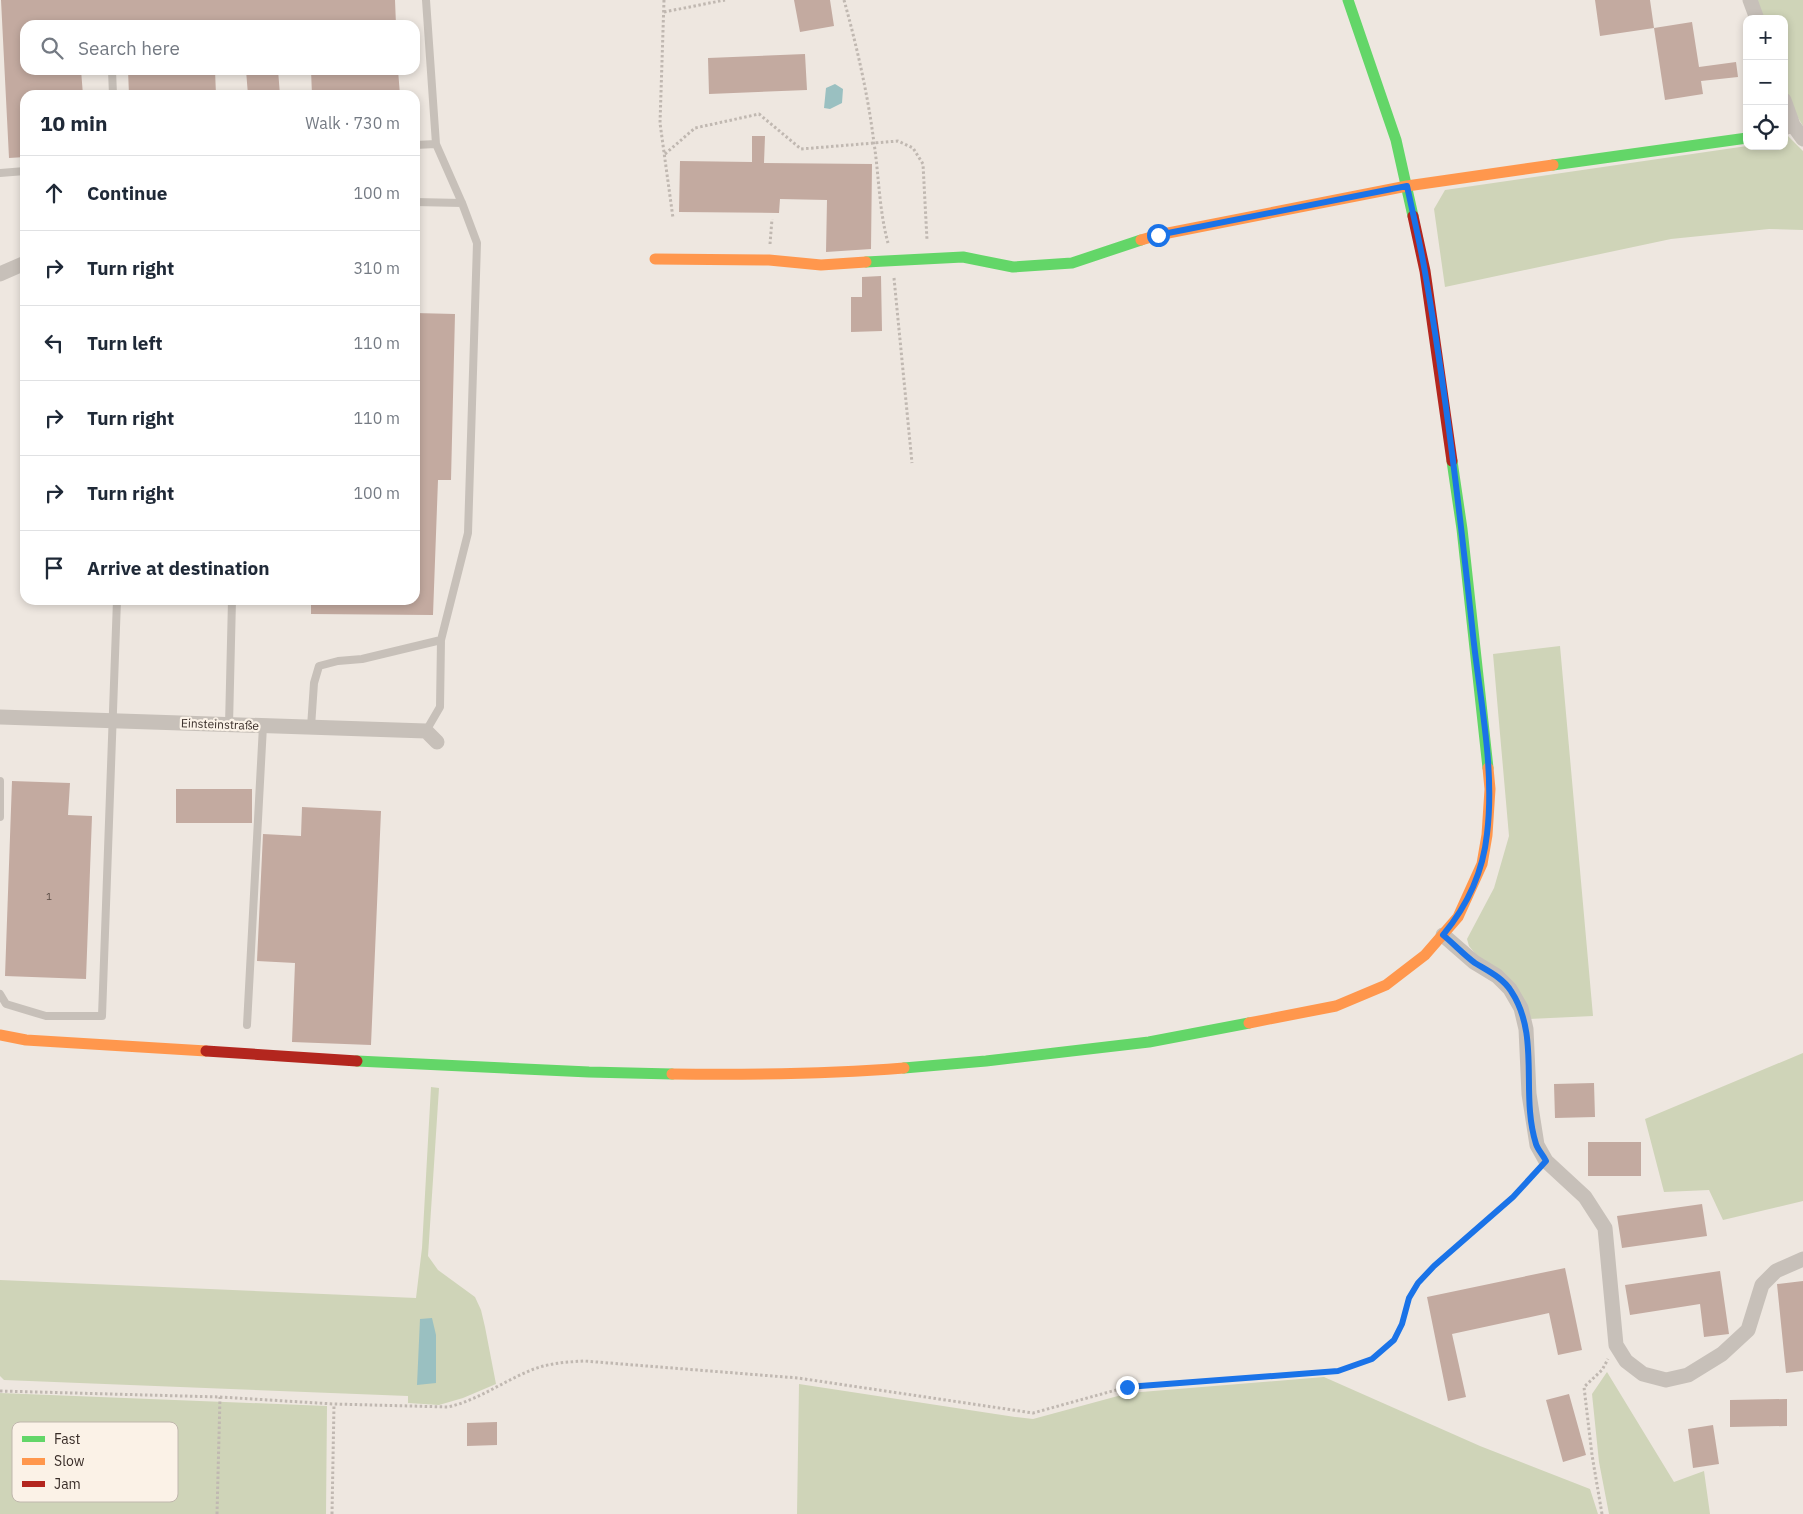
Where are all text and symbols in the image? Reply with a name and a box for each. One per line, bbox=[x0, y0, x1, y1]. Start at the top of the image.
map controls bbox=[1743, 15, 1788, 150]
button: + bbox=[1743, 15, 1788, 60]
search box bbox=[20, 20, 420, 75]
icon: search bbox=[38, 34, 66, 62]
text: Search here bbox=[78, 36, 180, 60]
button: − bbox=[1743, 60, 1788, 105]
button: locate bbox=[1743, 105, 1788, 150]
text: 10 min bbox=[40, 109, 107, 137]
text: Walk · 730 m bbox=[305, 113, 400, 133]
icon: ahead bbox=[40, 179, 68, 207]
text: Continue bbox=[87, 181, 167, 205]
text: 100 m bbox=[353, 183, 400, 203]
route start bbox=[1147, 224, 1170, 247]
icon: right bbox=[40, 254, 68, 282]
text: Turn right bbox=[87, 256, 174, 280]
text: 310 m bbox=[353, 258, 400, 278]
icon: left bbox=[40, 329, 68, 357]
text: Turn left bbox=[87, 331, 163, 355]
text: 110 m bbox=[353, 333, 400, 353]
icon: right bbox=[40, 404, 68, 432]
text: Turn right bbox=[87, 406, 174, 430]
text: 110 m bbox=[353, 408, 400, 428]
icon: right bbox=[40, 479, 68, 507]
text: Turn right bbox=[87, 481, 174, 505]
text: 100 m bbox=[353, 483, 400, 503]
icon: arrive bbox=[40, 554, 68, 582]
text: Arrive at destination bbox=[87, 556, 270, 580]
street label: Einsteinstraße bbox=[181, 715, 260, 733]
house number: 1 bbox=[46, 890, 52, 903]
route end bbox=[1116, 1376, 1139, 1399]
legend bbox=[12, 1422, 178, 1502]
text: Fast bbox=[54, 1430, 80, 1448]
text: Slow bbox=[54, 1452, 85, 1470]
text: Jam bbox=[54, 1475, 81, 1493]

